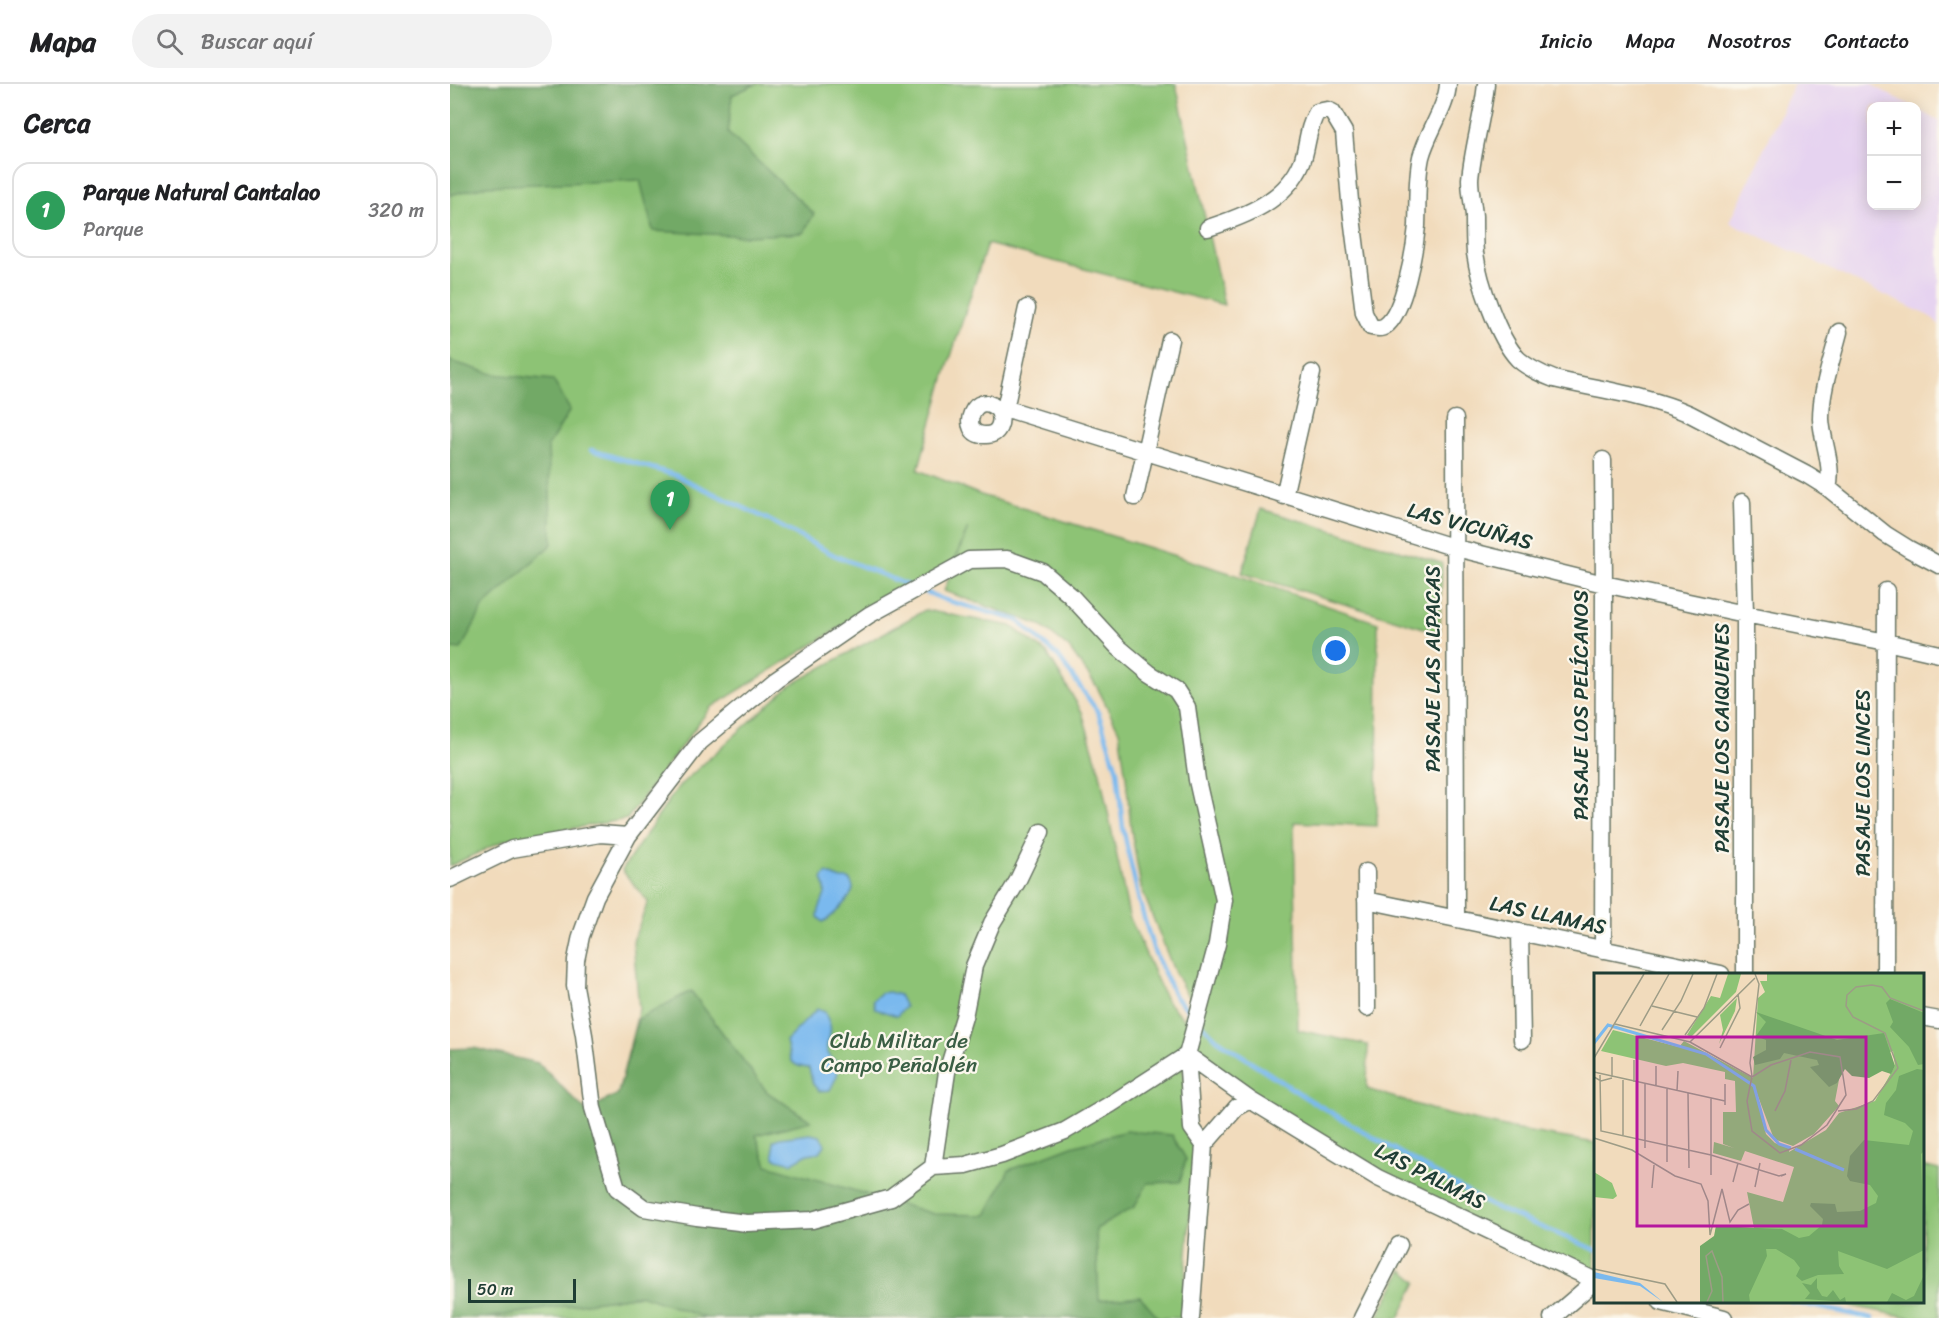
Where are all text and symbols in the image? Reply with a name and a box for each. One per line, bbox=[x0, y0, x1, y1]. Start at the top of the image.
search box bbox=[132, 14, 552, 68]
text: Mapa bbox=[30, 17, 96, 66]
text: Buscar aquí bbox=[201, 22, 313, 61]
text: Inicio bbox=[1540, 22, 1592, 60]
text: Mapa bbox=[1625, 22, 1675, 60]
text: Nosotros bbox=[1708, 22, 1791, 60]
text: Contacto bbox=[1824, 22, 1909, 60]
icon: search bbox=[153, 25, 186, 58]
text: Cerca bbox=[24, 100, 90, 146]
map controls bbox=[1867, 102, 1921, 210]
button: + bbox=[1867, 102, 1921, 156]
button: − bbox=[1867, 156, 1921, 210]
text: Parque Natural Cantalao bbox=[83, 173, 320, 212]
text: 1 bbox=[41, 193, 50, 228]
text: 320 m bbox=[368, 193, 424, 228]
text: Parque bbox=[83, 212, 143, 247]
pin: 1 bbox=[650, 480, 690, 530]
street label: LAS VICUÑAS bbox=[1403, 491, 1537, 561]
street label: PASAJE LAS ALPACAS bbox=[1414, 566, 1452, 772]
street label: PASAJE LOS PELÍCANOS bbox=[1562, 590, 1600, 820]
street label: PASAJE LOS CAIQUENES bbox=[1703, 623, 1741, 853]
your location bbox=[1321, 636, 1350, 665]
street label: PASAJE LOS LINCES bbox=[1844, 689, 1882, 877]
street label: LAS LLAMAS bbox=[1486, 884, 1610, 946]
inset map bbox=[1594, 973, 1924, 1303]
park label: Club Militar de Campo Peñalolén bbox=[821, 1022, 977, 1084]
street label: LAS PALMAS bbox=[1368, 1132, 1492, 1220]
text: 50 m bbox=[477, 1275, 513, 1304]
scale bar bbox=[468, 1276, 576, 1304]

